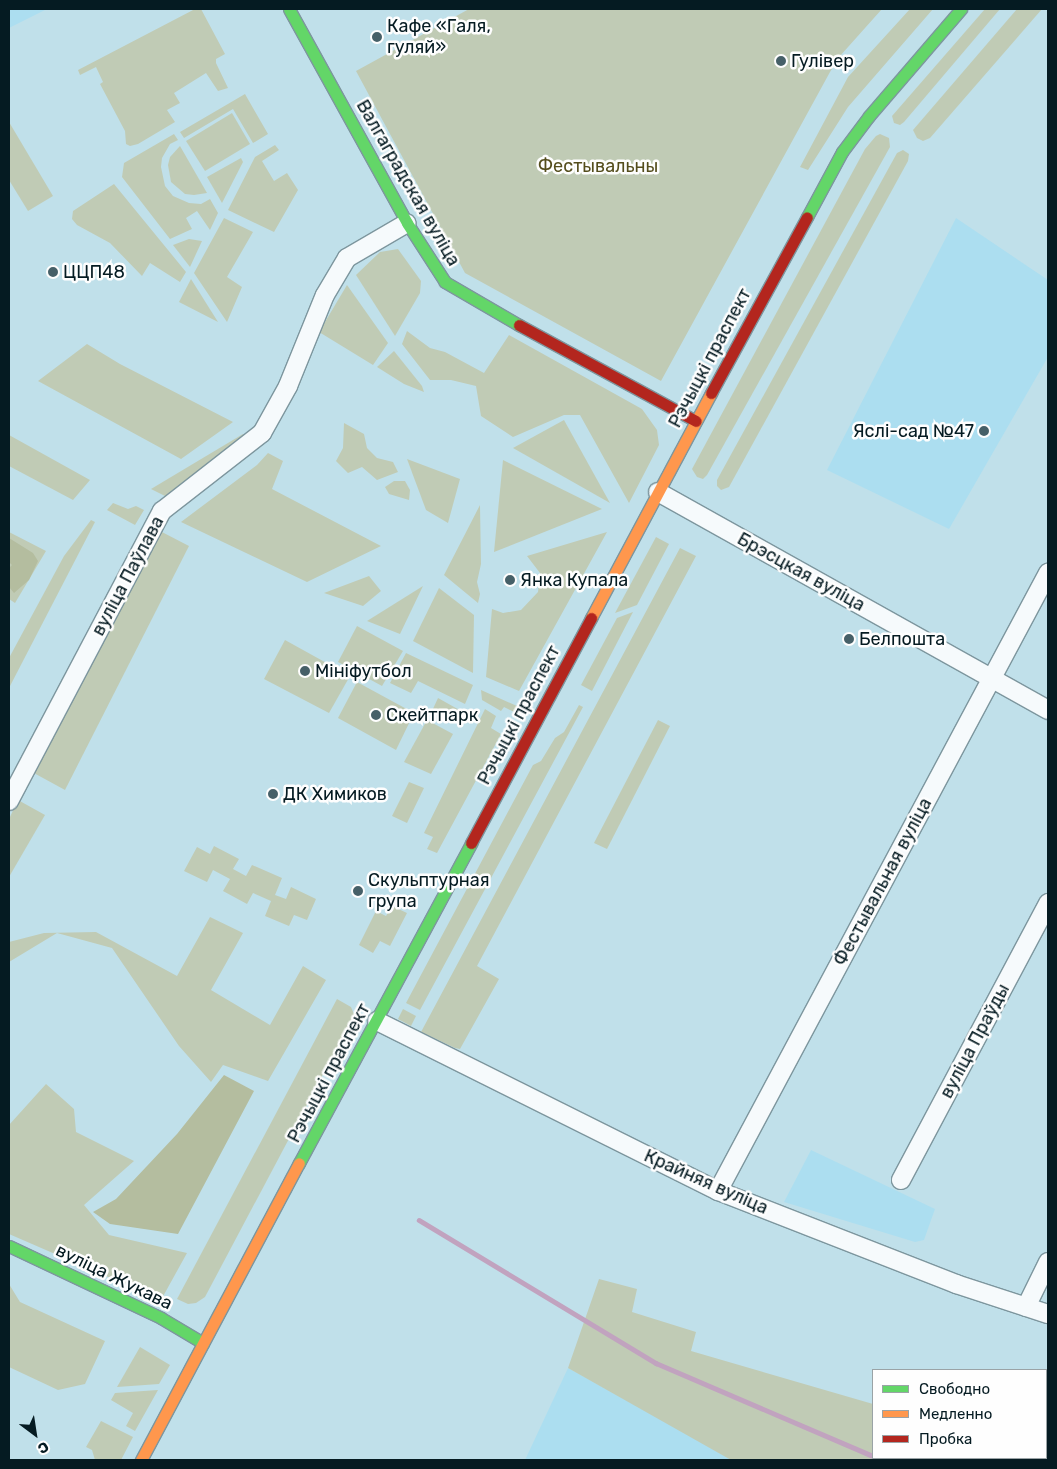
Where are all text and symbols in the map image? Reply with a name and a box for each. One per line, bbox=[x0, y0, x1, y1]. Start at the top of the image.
place label: Кафе «Галя, гуляй» bbox=[387, 16, 491, 58]
marker: Кафе «Галя, гуляй» bbox=[371, 31, 383, 43]
place label: Гулівер bbox=[791, 50, 854, 72]
marker: Гулівер bbox=[775, 55, 787, 67]
street label: Валгаградская вуліца bbox=[352, 96, 464, 270]
park label: Фестывальны bbox=[538, 155, 658, 177]
place label: ЦЦП48 bbox=[63, 261, 125, 283]
marker: ЦЦП48 bbox=[47, 266, 59, 278]
street label: Рэчыцкі праспект bbox=[664, 285, 756, 431]
place label: Яслі-сад №47 bbox=[853, 420, 974, 442]
marker: Яслі-сад №47 bbox=[978, 425, 990, 437]
street label: вуліца Паўлава bbox=[87, 513, 169, 639]
street label: Брэсцкая вуліца bbox=[734, 528, 868, 616]
place label: Янка Купала bbox=[520, 569, 628, 591]
marker: Янка Купала bbox=[504, 574, 516, 586]
place label: Белпошта bbox=[859, 628, 945, 650]
marker: Белпошта bbox=[843, 633, 855, 645]
street label: Рэчыцкі праспект bbox=[473, 642, 565, 788]
place label: Мініфутбол bbox=[315, 660, 412, 682]
marker: Мініфутбол bbox=[299, 665, 311, 677]
place label: Скейтпарк bbox=[386, 704, 478, 726]
marker: Скейтпарк bbox=[370, 709, 382, 721]
place label: ДК Химиков bbox=[283, 783, 387, 805]
marker: ДК Химиков bbox=[267, 788, 279, 800]
street label: Фестывальная вуліца bbox=[830, 794, 936, 970]
place label: Скульптурная група bbox=[368, 870, 490, 912]
marker: Скульптурная група bbox=[352, 885, 364, 897]
street label: вуліца Праўды bbox=[936, 980, 1014, 1102]
street label: Рэчыцкі праспект bbox=[283, 1000, 375, 1146]
street label: Крайняя вуліца bbox=[641, 1145, 771, 1219]
street label: вуліца Жукава bbox=[52, 1239, 176, 1315]
legend bbox=[872, 1369, 1047, 1459]
text: Свободно bbox=[919, 1380, 990, 1398]
text: Медленно bbox=[919, 1405, 992, 1423]
north arrow bbox=[10, 1409, 60, 1459]
text: Пробка bbox=[919, 1430, 972, 1448]
text: С bbox=[34, 1437, 52, 1457]

